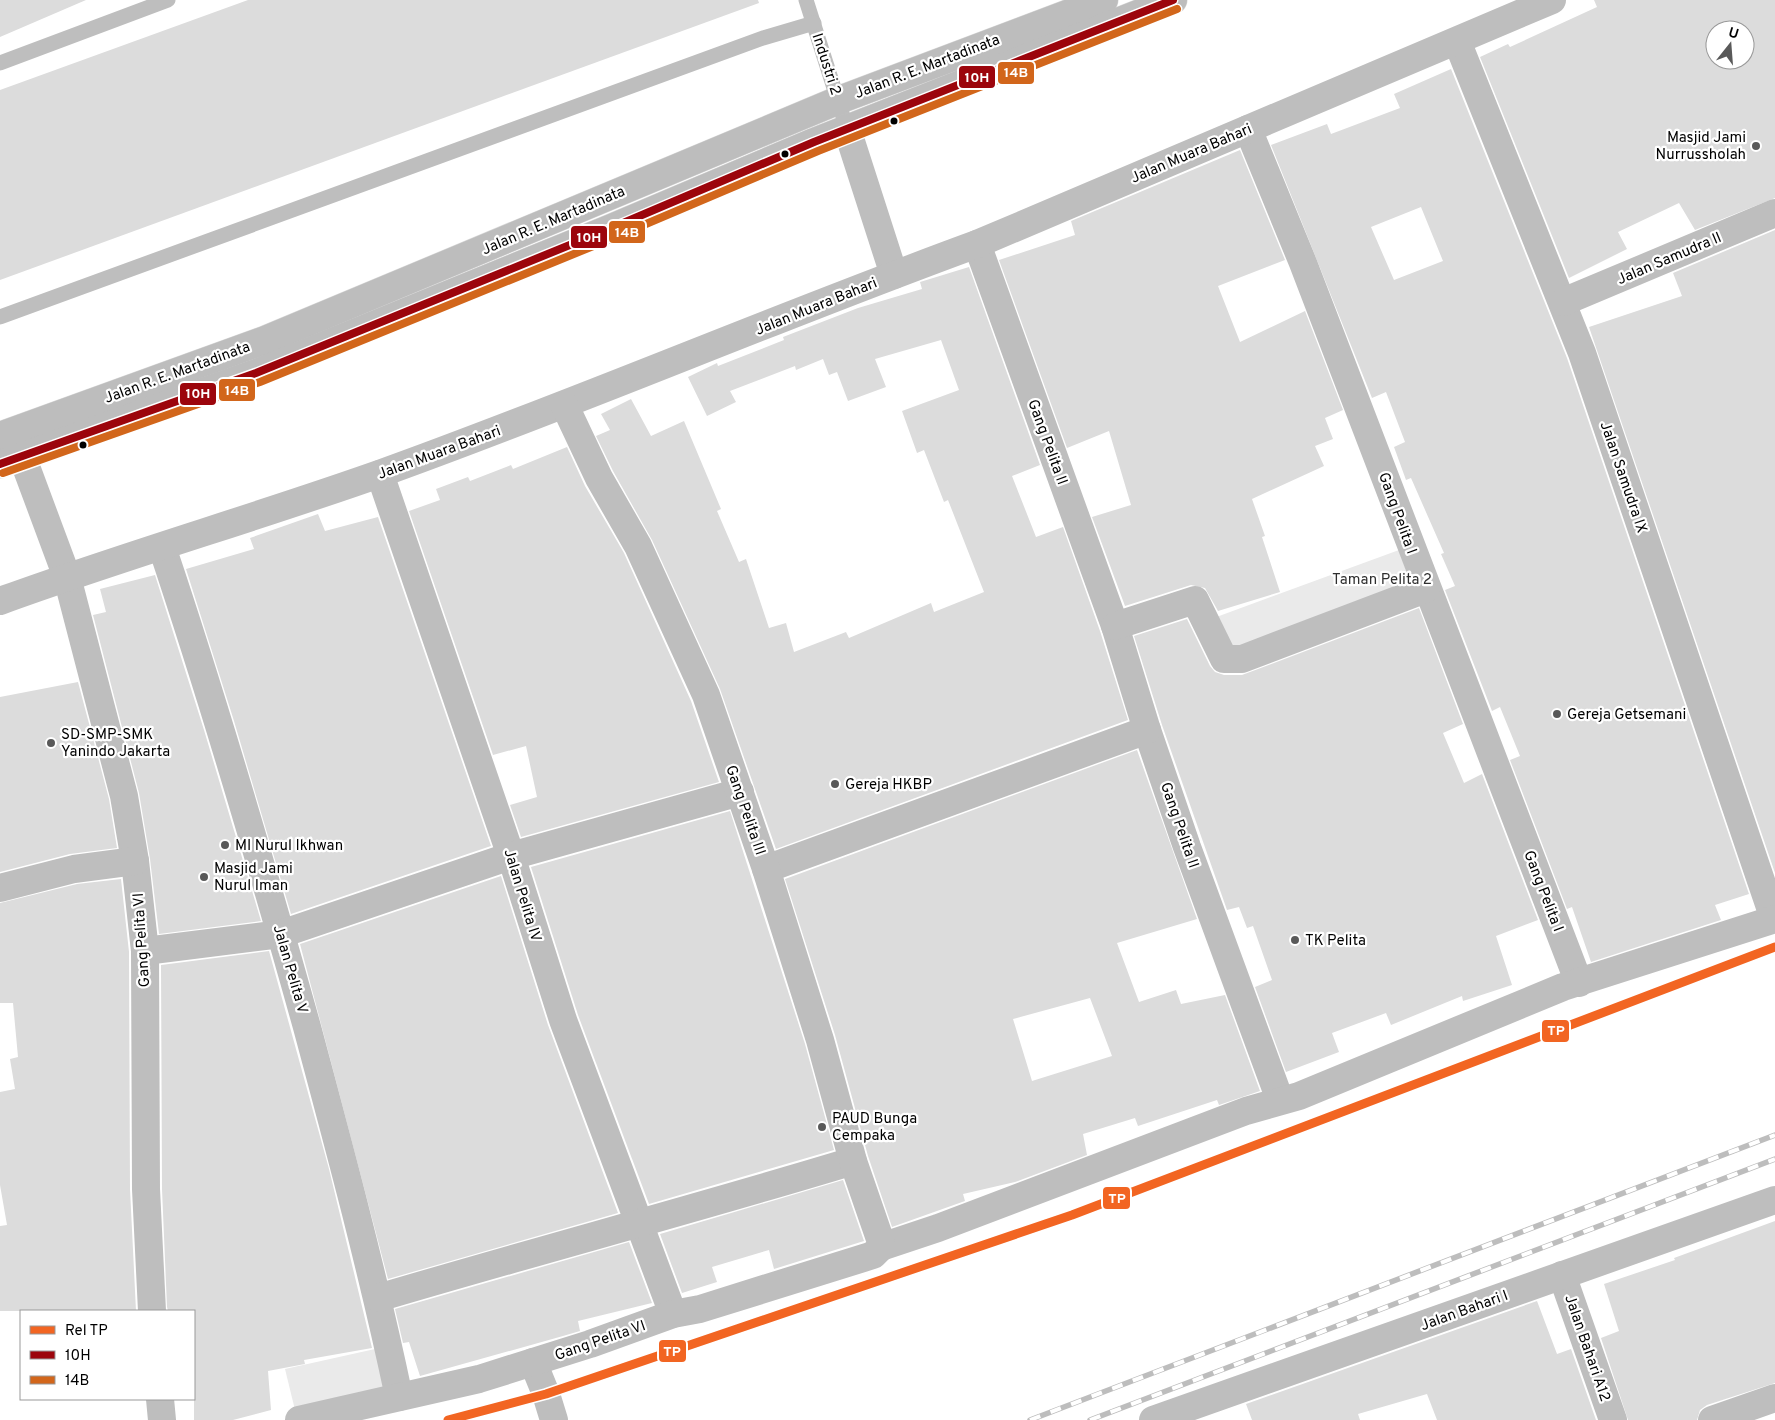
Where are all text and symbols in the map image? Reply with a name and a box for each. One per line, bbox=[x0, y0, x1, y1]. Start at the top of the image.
north arrow bbox=[1705, 20, 1755, 70]
text: U bbox=[1726, 24, 1741, 44]
street label: Industri 2 bbox=[807, 31, 844, 98]
street label: Jalan R. E. Martadinata bbox=[852, 31, 1003, 104]
line badge: 14B bbox=[997, 61, 1035, 85]
line badge: 10H bbox=[958, 65, 996, 89]
text: 14B bbox=[1004, 65, 1028, 82]
text: 10H bbox=[965, 70, 989, 87]
unlabelled marker bbox=[889, 116, 899, 126]
street label: Jalan Muara Bahari bbox=[1128, 120, 1255, 188]
place label: Masjid Jami Nurrussholah bbox=[1656, 129, 1746, 165]
marker: Masjid Jami Nurrussholah bbox=[1750, 140, 1762, 152]
unlabelled marker bbox=[780, 149, 790, 159]
street label: Jalan R. E. Martadinata bbox=[479, 183, 628, 260]
line badge: 14B bbox=[608, 220, 646, 244]
line badge: 10H bbox=[570, 225, 608, 249]
text: 14B bbox=[615, 225, 639, 242]
street label: Jalan Samudra II bbox=[1614, 229, 1725, 290]
text: 10H bbox=[577, 230, 601, 247]
street label: Jalan Muara Bahari bbox=[753, 274, 880, 341]
street label: Jalan R. E. Martadinata bbox=[102, 338, 253, 409]
line badge: 14B bbox=[218, 378, 256, 402]
line badge: 10H bbox=[179, 382, 217, 406]
text: 14B bbox=[225, 383, 249, 400]
text: 10H bbox=[186, 386, 210, 403]
street label: Gang Pelita II bbox=[1022, 397, 1071, 488]
street label: Jalan Samudra IX bbox=[1595, 419, 1651, 536]
street label: Jalan Muara Bahari bbox=[375, 422, 504, 485]
unlabelled marker bbox=[78, 440, 88, 450]
street label: Gang Pelita I bbox=[1373, 470, 1420, 557]
park label: Taman Pelita 2 bbox=[1332, 571, 1432, 590]
place label: Gereja Getsemani bbox=[1567, 706, 1686, 725]
marker: Gereja Getsemani bbox=[1551, 708, 1563, 720]
place label: SD-SMP-SMK Yanindo Jakarta bbox=[61, 726, 170, 762]
marker: SD-SMP-SMK Yanindo Jakarta bbox=[45, 737, 57, 749]
street label: Gang Pelita III bbox=[720, 763, 769, 858]
place label: Gereja HKBP bbox=[845, 776, 932, 795]
marker: Gereja HKBP bbox=[829, 778, 841, 790]
street label: Gang Pelita II bbox=[1155, 780, 1202, 871]
place label: MI Nurul Ikhwan bbox=[235, 837, 343, 856]
marker: MI Nurul Ikhwan bbox=[219, 839, 231, 851]
street label: Jalan Pelita IV bbox=[498, 847, 545, 944]
street label: Gang Pelita I bbox=[1518, 848, 1567, 935]
place label: Masjid Jami Nurul Iman bbox=[214, 860, 293, 896]
marker: Masjid Jami Nurul Iman bbox=[198, 871, 210, 883]
street label: Gang Pelita VI bbox=[130, 892, 155, 988]
street label: Jalan Pelita V bbox=[268, 923, 311, 1016]
place label: TK Pelita bbox=[1305, 932, 1366, 951]
marker: TK Pelita bbox=[1289, 934, 1301, 946]
line badge: TP bbox=[1541, 1019, 1570, 1043]
text: TP bbox=[1547, 1023, 1565, 1040]
place label: PAUD Bunga Cempaka bbox=[832, 1110, 917, 1146]
marker: PAUD Bunga Cempaka bbox=[816, 1121, 828, 1133]
line badge: TP bbox=[1102, 1186, 1131, 1210]
text: TP bbox=[1108, 1191, 1126, 1208]
street label: Jalan Bahari I bbox=[1418, 1287, 1511, 1336]
street label: Jalan Bahari A12 bbox=[1559, 1293, 1614, 1404]
legend bbox=[20, 1310, 195, 1400]
street label: Gang Pelita VI bbox=[553, 1317, 648, 1366]
text: Rel TP bbox=[65, 1322, 108, 1341]
line badge: TP bbox=[658, 1339, 687, 1363]
text: TP bbox=[663, 1344, 681, 1361]
text: 10H bbox=[65, 1347, 91, 1366]
text: 14B bbox=[65, 1372, 89, 1391]

